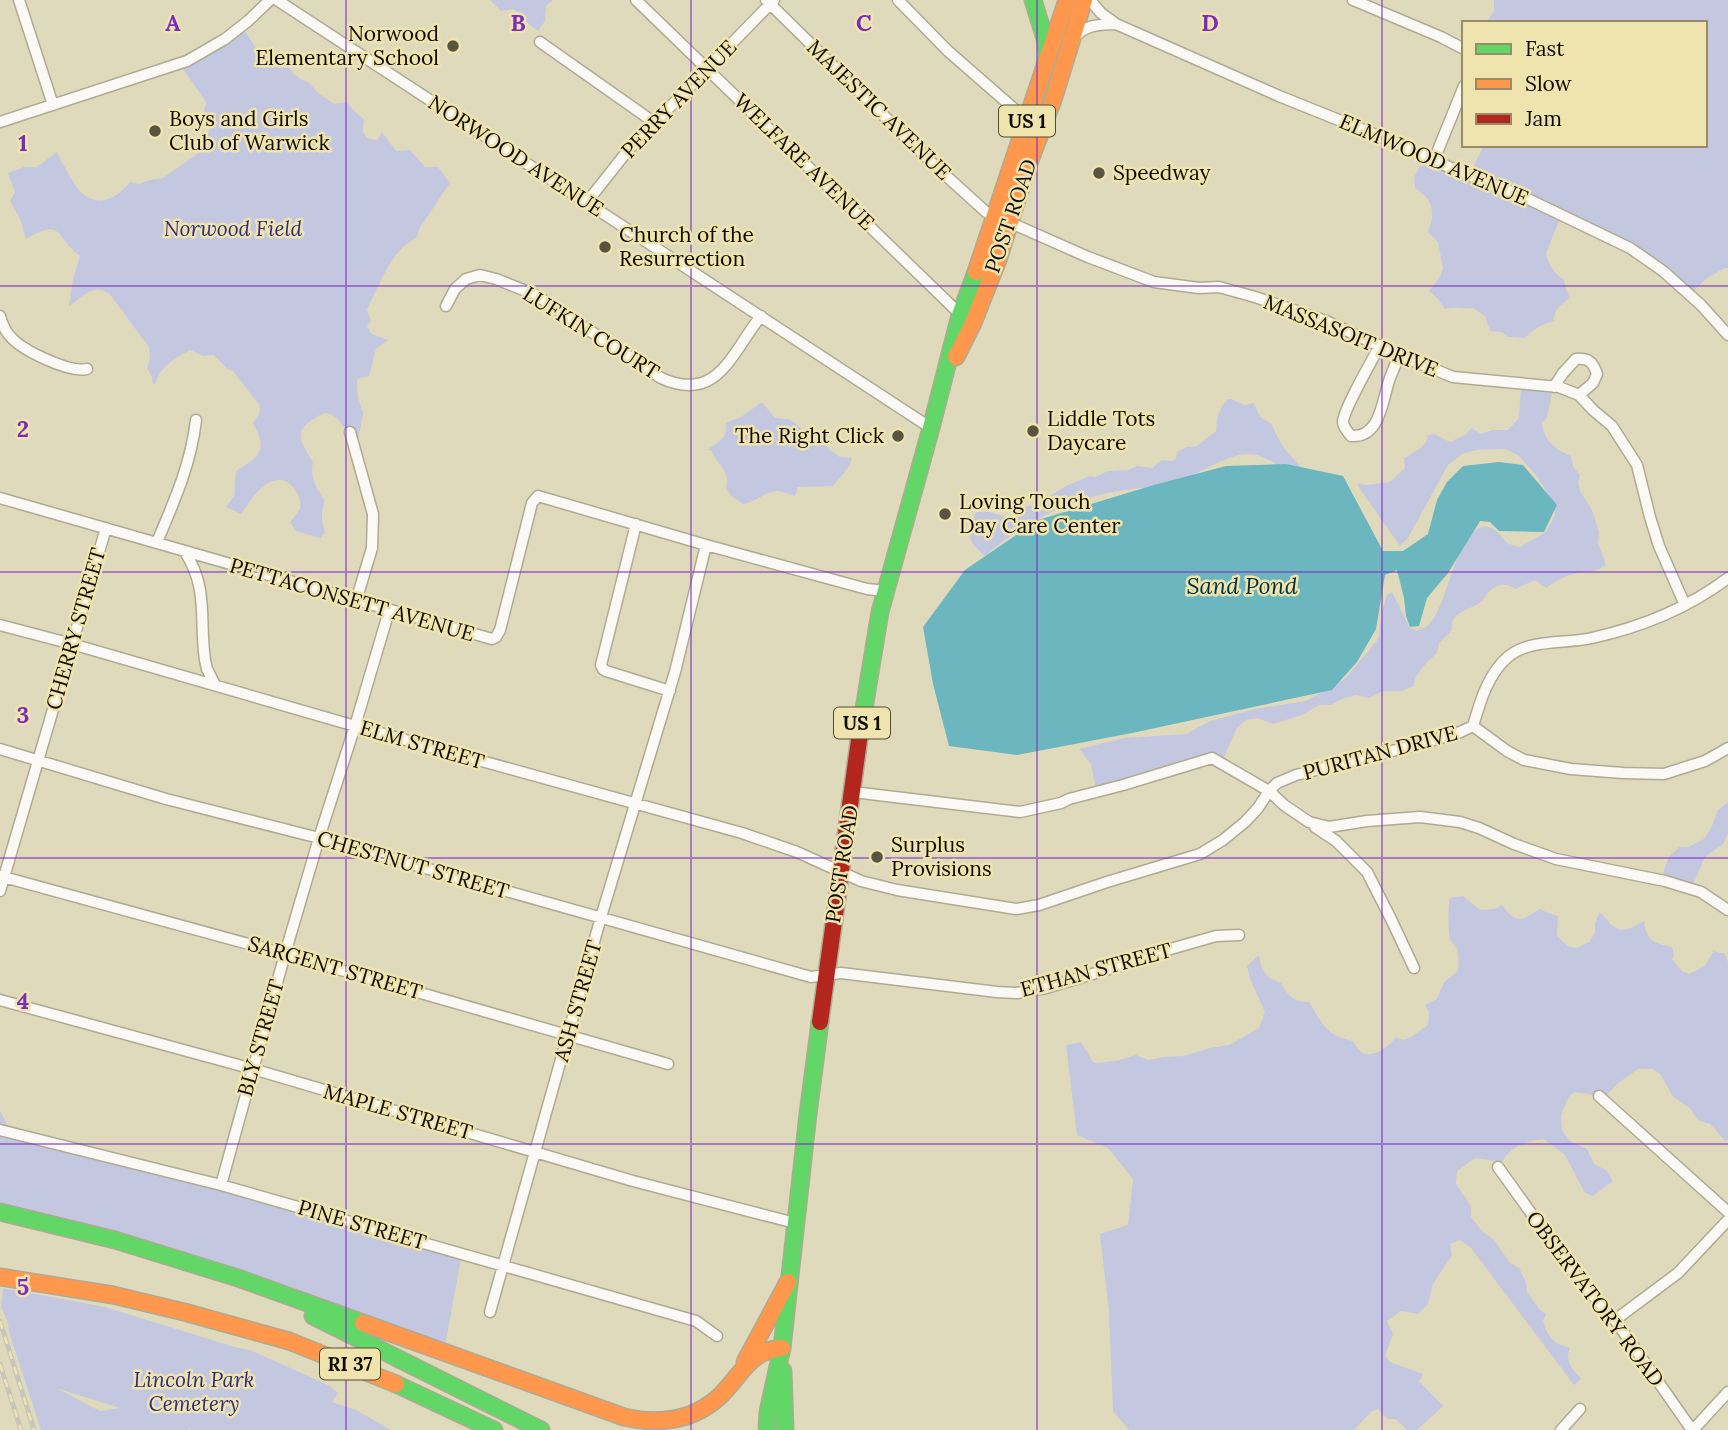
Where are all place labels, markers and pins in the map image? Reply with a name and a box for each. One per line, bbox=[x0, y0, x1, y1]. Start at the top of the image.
place label: Norwood Elementary School bbox=[255, 20, 439, 71]
marker: Norwood Elementary School bbox=[445, 38, 461, 54]
place label: Boys and Girls Club of Warwick bbox=[169, 105, 331, 156]
marker: Boys and Girls Club of Warwick bbox=[147, 123, 163, 139]
place label: Speedway bbox=[1113, 159, 1211, 186]
marker: Speedway bbox=[1091, 165, 1107, 181]
place label: Church of the Resurrection bbox=[619, 221, 754, 272]
marker: Church of the Resurrection bbox=[597, 239, 613, 255]
place label: Liddle Tots Daycare bbox=[1047, 405, 1155, 456]
place label: The Right Click bbox=[735, 422, 885, 449]
marker: Liddle Tots Daycare bbox=[1025, 423, 1041, 439]
marker: The Right Click bbox=[890, 428, 906, 444]
place label: Loving Touch Day Care Center bbox=[959, 488, 1120, 539]
marker: Loving Touch Day Care Center bbox=[937, 506, 953, 522]
place label: Surplus Provisions bbox=[891, 831, 992, 882]
marker: Surplus Provisions bbox=[869, 849, 885, 865]

